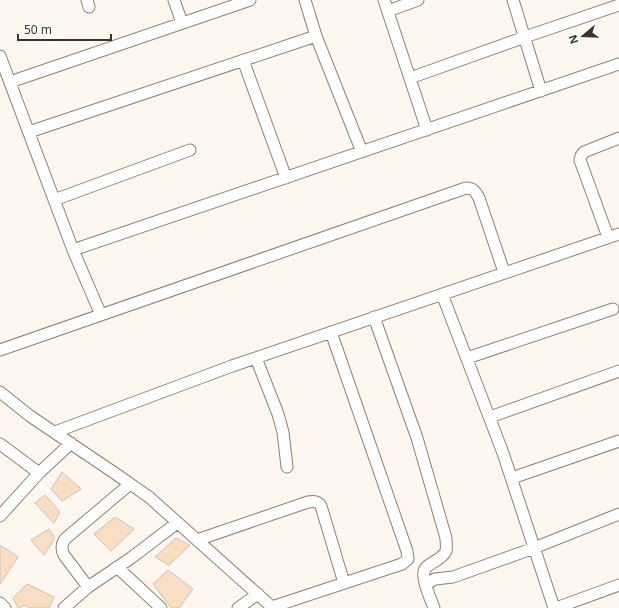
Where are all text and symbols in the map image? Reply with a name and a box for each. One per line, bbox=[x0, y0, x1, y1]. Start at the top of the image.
scale bar bbox=[18, 16, 111, 42]
north arrow bbox=[563, 16, 603, 56]
text: 50 m bbox=[24, 21, 52, 38]
text: N bbox=[565, 33, 582, 46]

